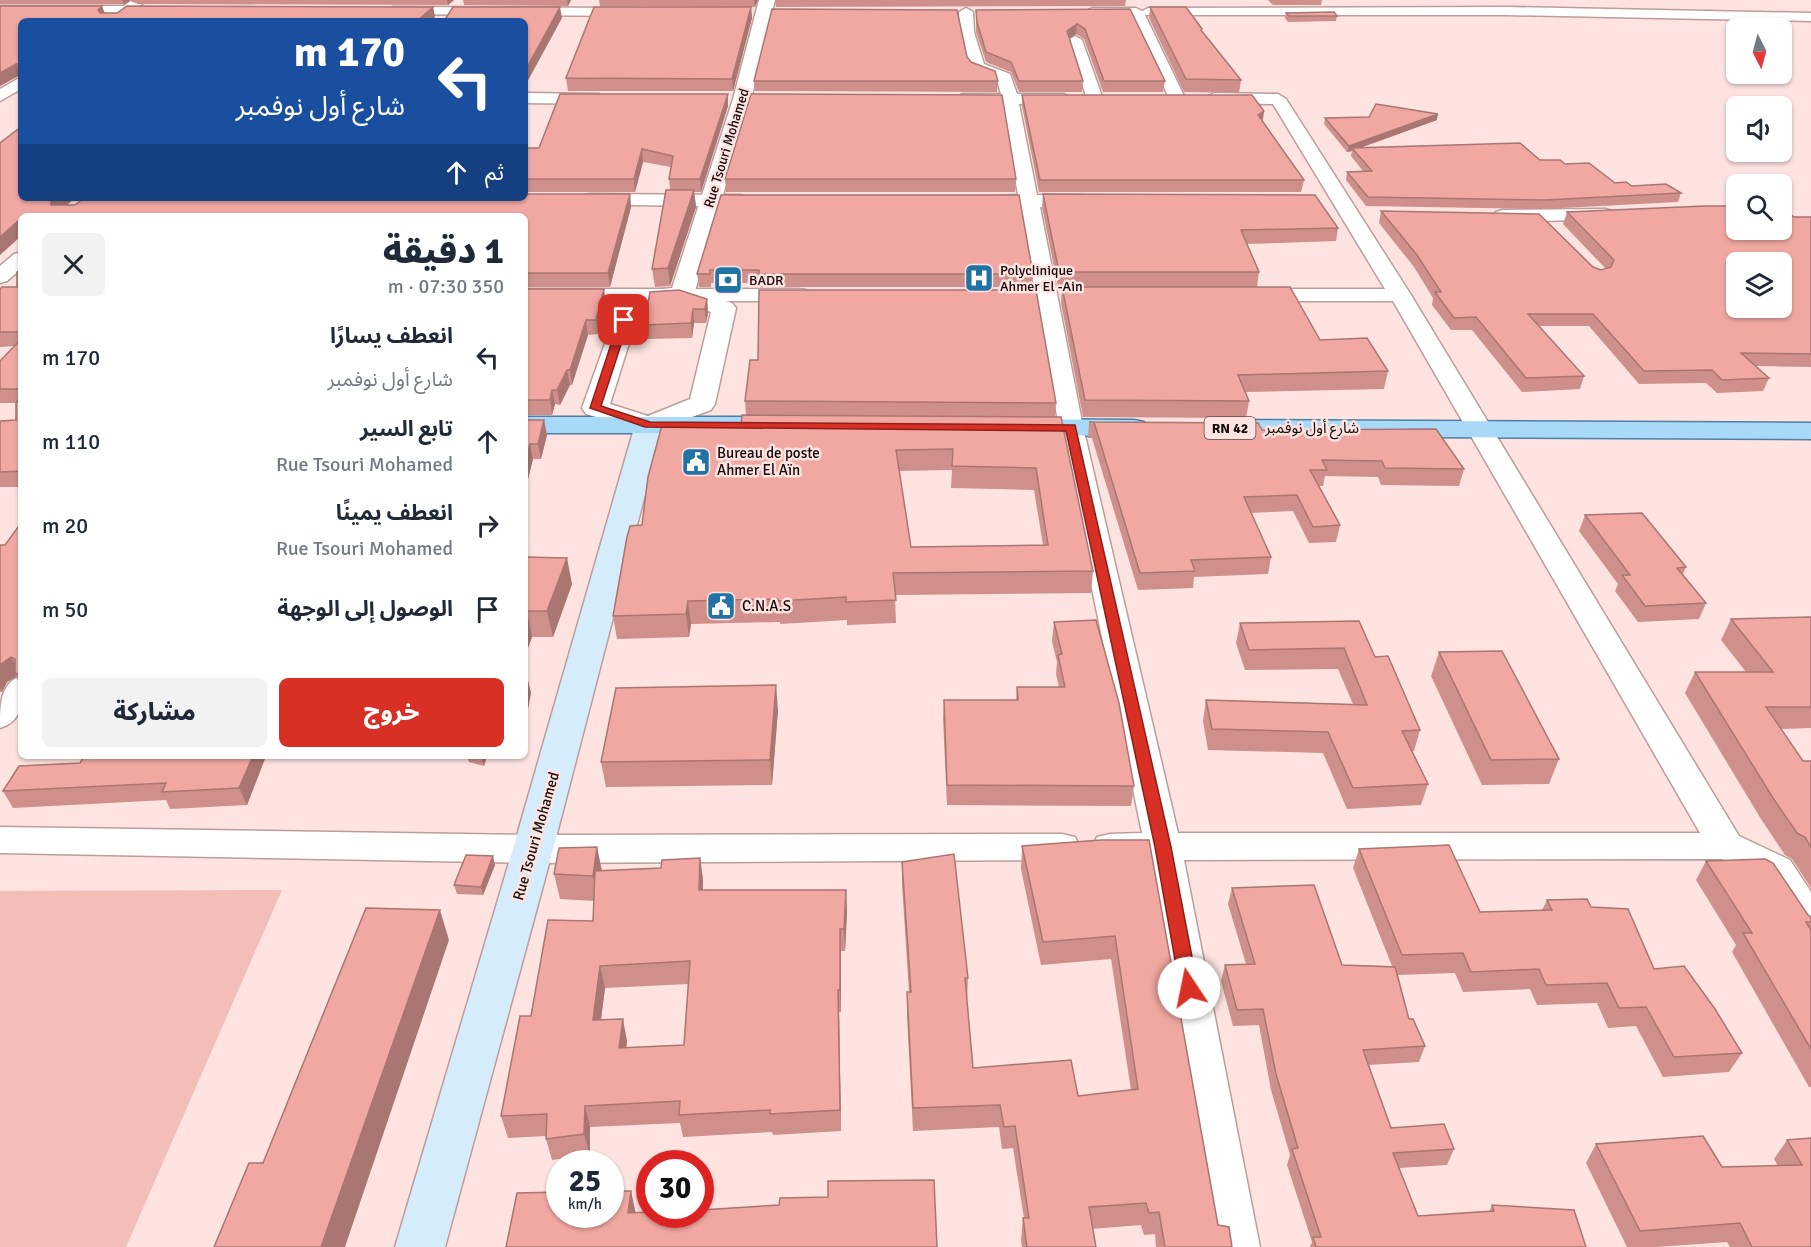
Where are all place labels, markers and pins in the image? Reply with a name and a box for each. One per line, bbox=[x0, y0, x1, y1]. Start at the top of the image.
hospital icon: Polyclinique Ahmer El -Ain bbox=[963, 262, 995, 294]
place label: Polyclinique Ahmer El -Ain bbox=[1000, 262, 1083, 295]
bank icon: BADR bbox=[712, 264, 744, 296]
place label: BADR bbox=[749, 272, 784, 289]
pin bbox=[598, 294, 649, 345]
place label: Bureau de poste Ahmer El Aïn bbox=[717, 444, 820, 479]
public building icon: Bureau de poste Ahmer El Aïn bbox=[680, 446, 712, 478]
public building icon: C.N.A.S bbox=[705, 590, 737, 622]
place label: C.N.A.S bbox=[742, 597, 791, 615]

